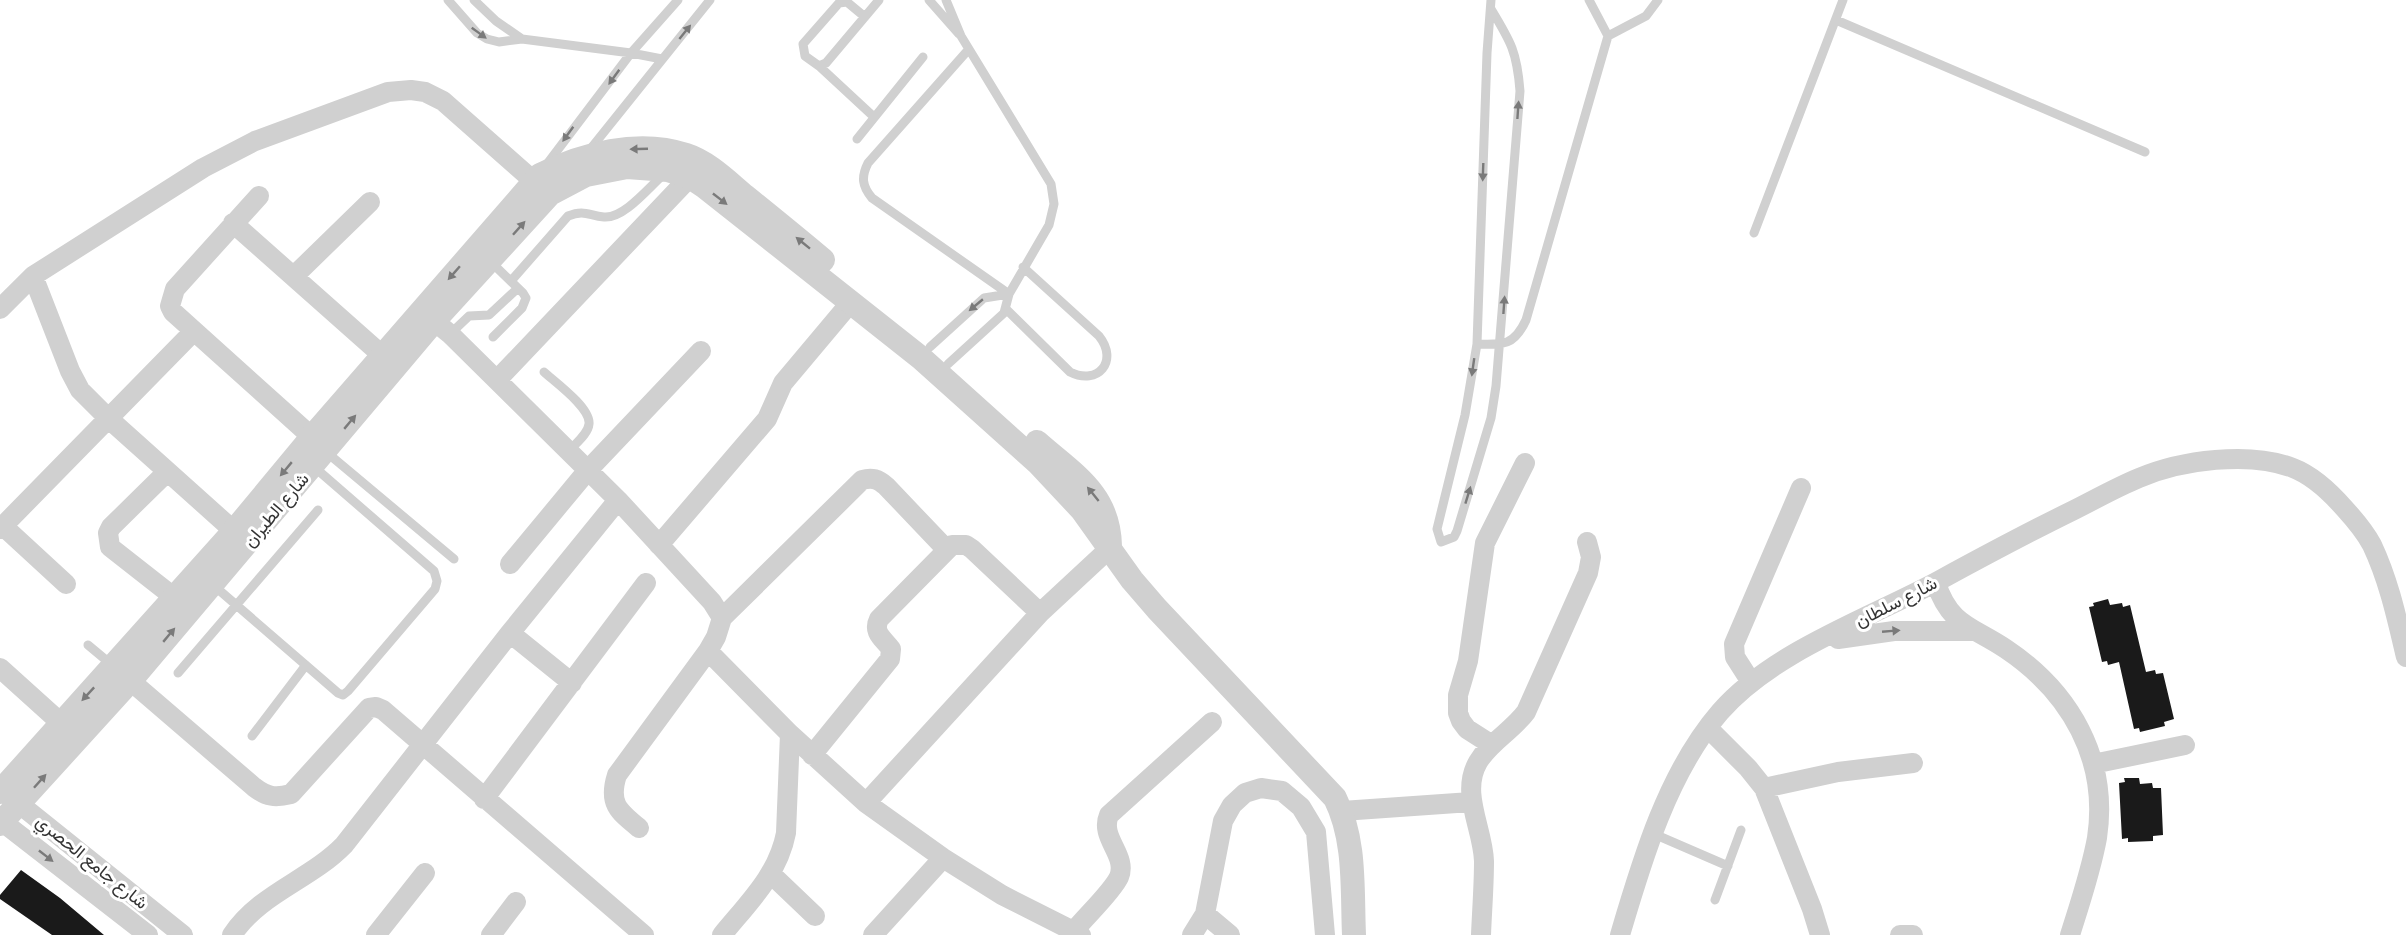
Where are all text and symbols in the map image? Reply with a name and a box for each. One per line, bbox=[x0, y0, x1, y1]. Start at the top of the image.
one-way arrow bbox=[678, 24, 691, 40]
one-way arrow bbox=[471, 27, 487, 39]
one-way arrow bbox=[608, 68, 620, 84]
one-way arrow bbox=[1513, 101, 1523, 120]
one-way arrow bbox=[562, 126, 574, 142]
one-way arrow bbox=[629, 144, 648, 153]
one-way arrow bbox=[1479, 163, 1488, 182]
one-way arrow bbox=[712, 192, 728, 205]
one-way arrow bbox=[512, 220, 526, 235]
one-way arrow bbox=[795, 237, 811, 250]
one-way arrow bbox=[448, 265, 461, 280]
one-way arrow bbox=[1499, 295, 1508, 314]
one-way arrow bbox=[969, 298, 984, 311]
one-way arrow bbox=[1469, 358, 1478, 377]
one-way arrow bbox=[343, 414, 356, 430]
one-way arrow bbox=[280, 461, 293, 477]
street label: شارع الطيران bbox=[238, 468, 314, 552]
one-way arrow bbox=[1087, 486, 1100, 502]
one-way arrow bbox=[1464, 486, 1473, 504]
street label: شارع سلطان bbox=[1851, 571, 1941, 633]
one-way arrow bbox=[1882, 627, 1901, 636]
one-way arrow bbox=[162, 628, 175, 643]
one-way arrow bbox=[82, 686, 95, 701]
one-way arrow bbox=[33, 774, 46, 789]
street label: شارع جامع الحصري bbox=[29, 809, 153, 917]
one-way arrow bbox=[39, 849, 54, 861]

